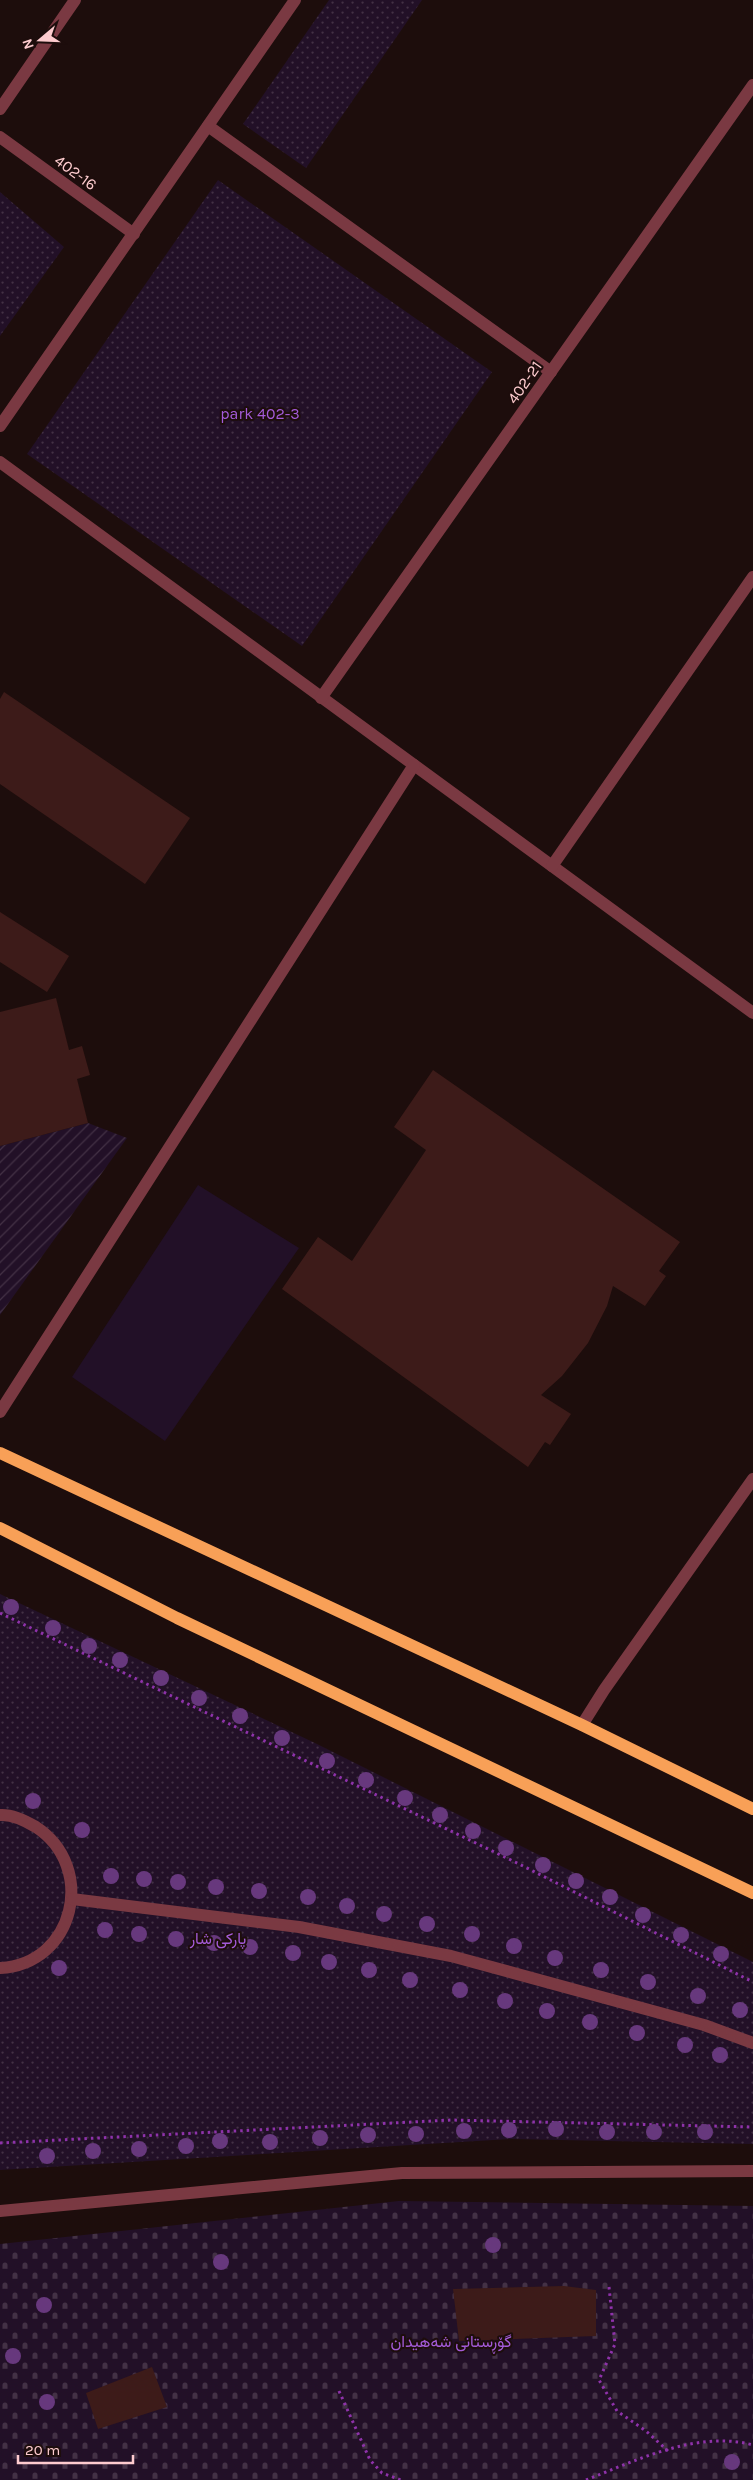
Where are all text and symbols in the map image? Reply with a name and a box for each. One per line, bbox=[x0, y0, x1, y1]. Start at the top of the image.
north arrow bbox=[15, 15, 65, 65]
text: N bbox=[19, 37, 38, 52]
street label: 402-16 bbox=[51, 151, 101, 194]
street label: 402-21 bbox=[503, 357, 546, 407]
park label: park 402-3 bbox=[220, 404, 300, 423]
park label: پارکی شار bbox=[189, 1929, 246, 1950]
park label: گۆڕستانی شەهیدان bbox=[390, 2332, 512, 2354]
scale bar bbox=[18, 2432, 132, 2464]
text: 20 m bbox=[25, 2441, 60, 2459]

